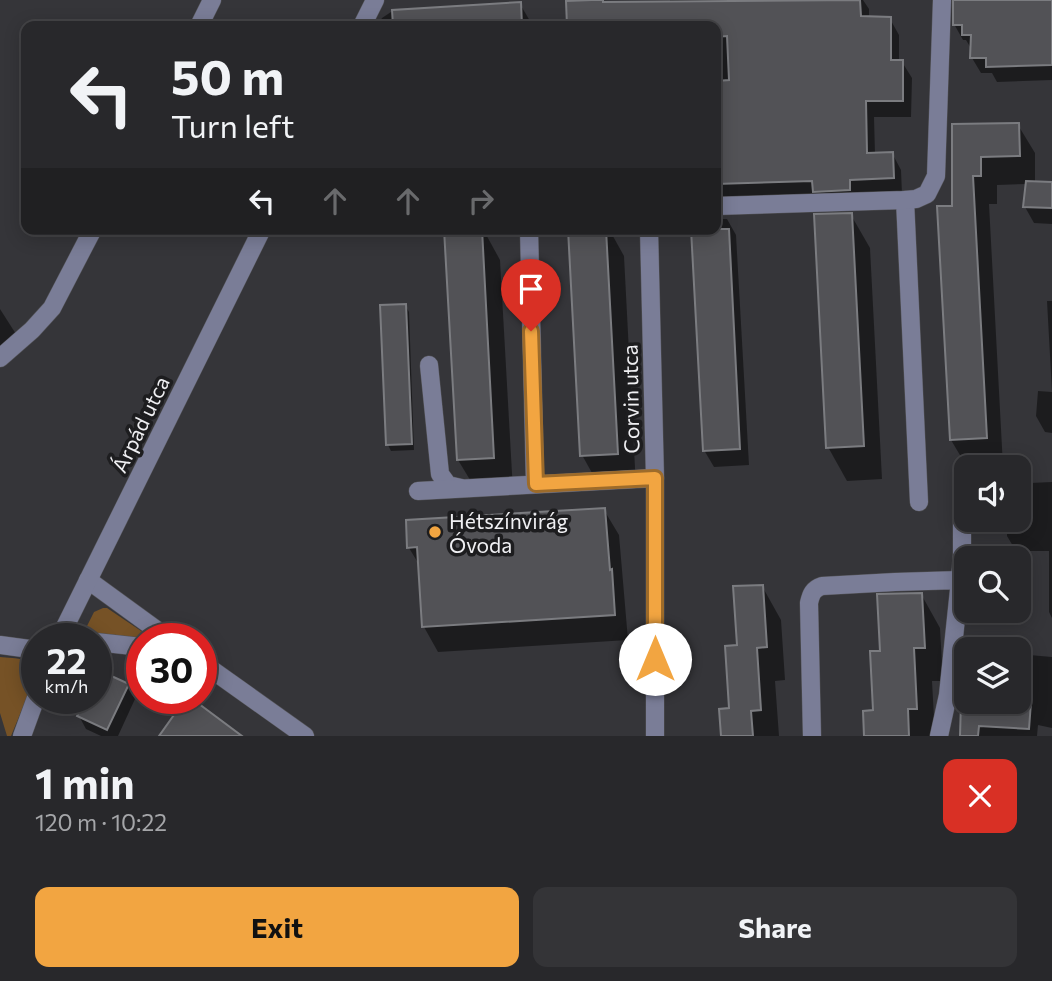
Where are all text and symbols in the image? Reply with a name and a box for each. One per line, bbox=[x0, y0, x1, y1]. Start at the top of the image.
text: 50 m bbox=[171, 45, 284, 105]
icon: left bbox=[56, 49, 147, 140]
text: Turn left bbox=[171, 105, 295, 145]
icon: left bbox=[243, 182, 281, 220]
icon: ahead bbox=[316, 182, 354, 220]
icon: ahead bbox=[389, 182, 427, 220]
icon: right bbox=[462, 182, 500, 220]
pin bbox=[501, 259, 561, 331]
icon: arrive bbox=[512, 270, 550, 308]
street label: Corvin utca bbox=[617, 344, 643, 454]
street label: Árpád utca bbox=[106, 372, 174, 476]
map controls bbox=[954, 455, 1031, 714]
button: sound bbox=[954, 455, 1031, 532]
place label: Hétszínvirág Óvoda bbox=[449, 508, 568, 557]
marker: Hétszínvirág Óvoda bbox=[427, 524, 443, 540]
button: search bbox=[954, 546, 1031, 623]
position arrow bbox=[618, 622, 692, 696]
speed limit sign: 30 bbox=[126, 623, 217, 714]
button: layers bbox=[954, 637, 1031, 714]
text: 22 bbox=[47, 638, 86, 681]
text: km/h bbox=[45, 675, 88, 697]
text: 1 min bbox=[35, 756, 135, 808]
button: close bbox=[943, 759, 1017, 833]
text: 120 m · 10:22 bbox=[35, 808, 167, 836]
button: Exit bbox=[35, 887, 519, 967]
button: Share bbox=[533, 887, 1017, 967]

